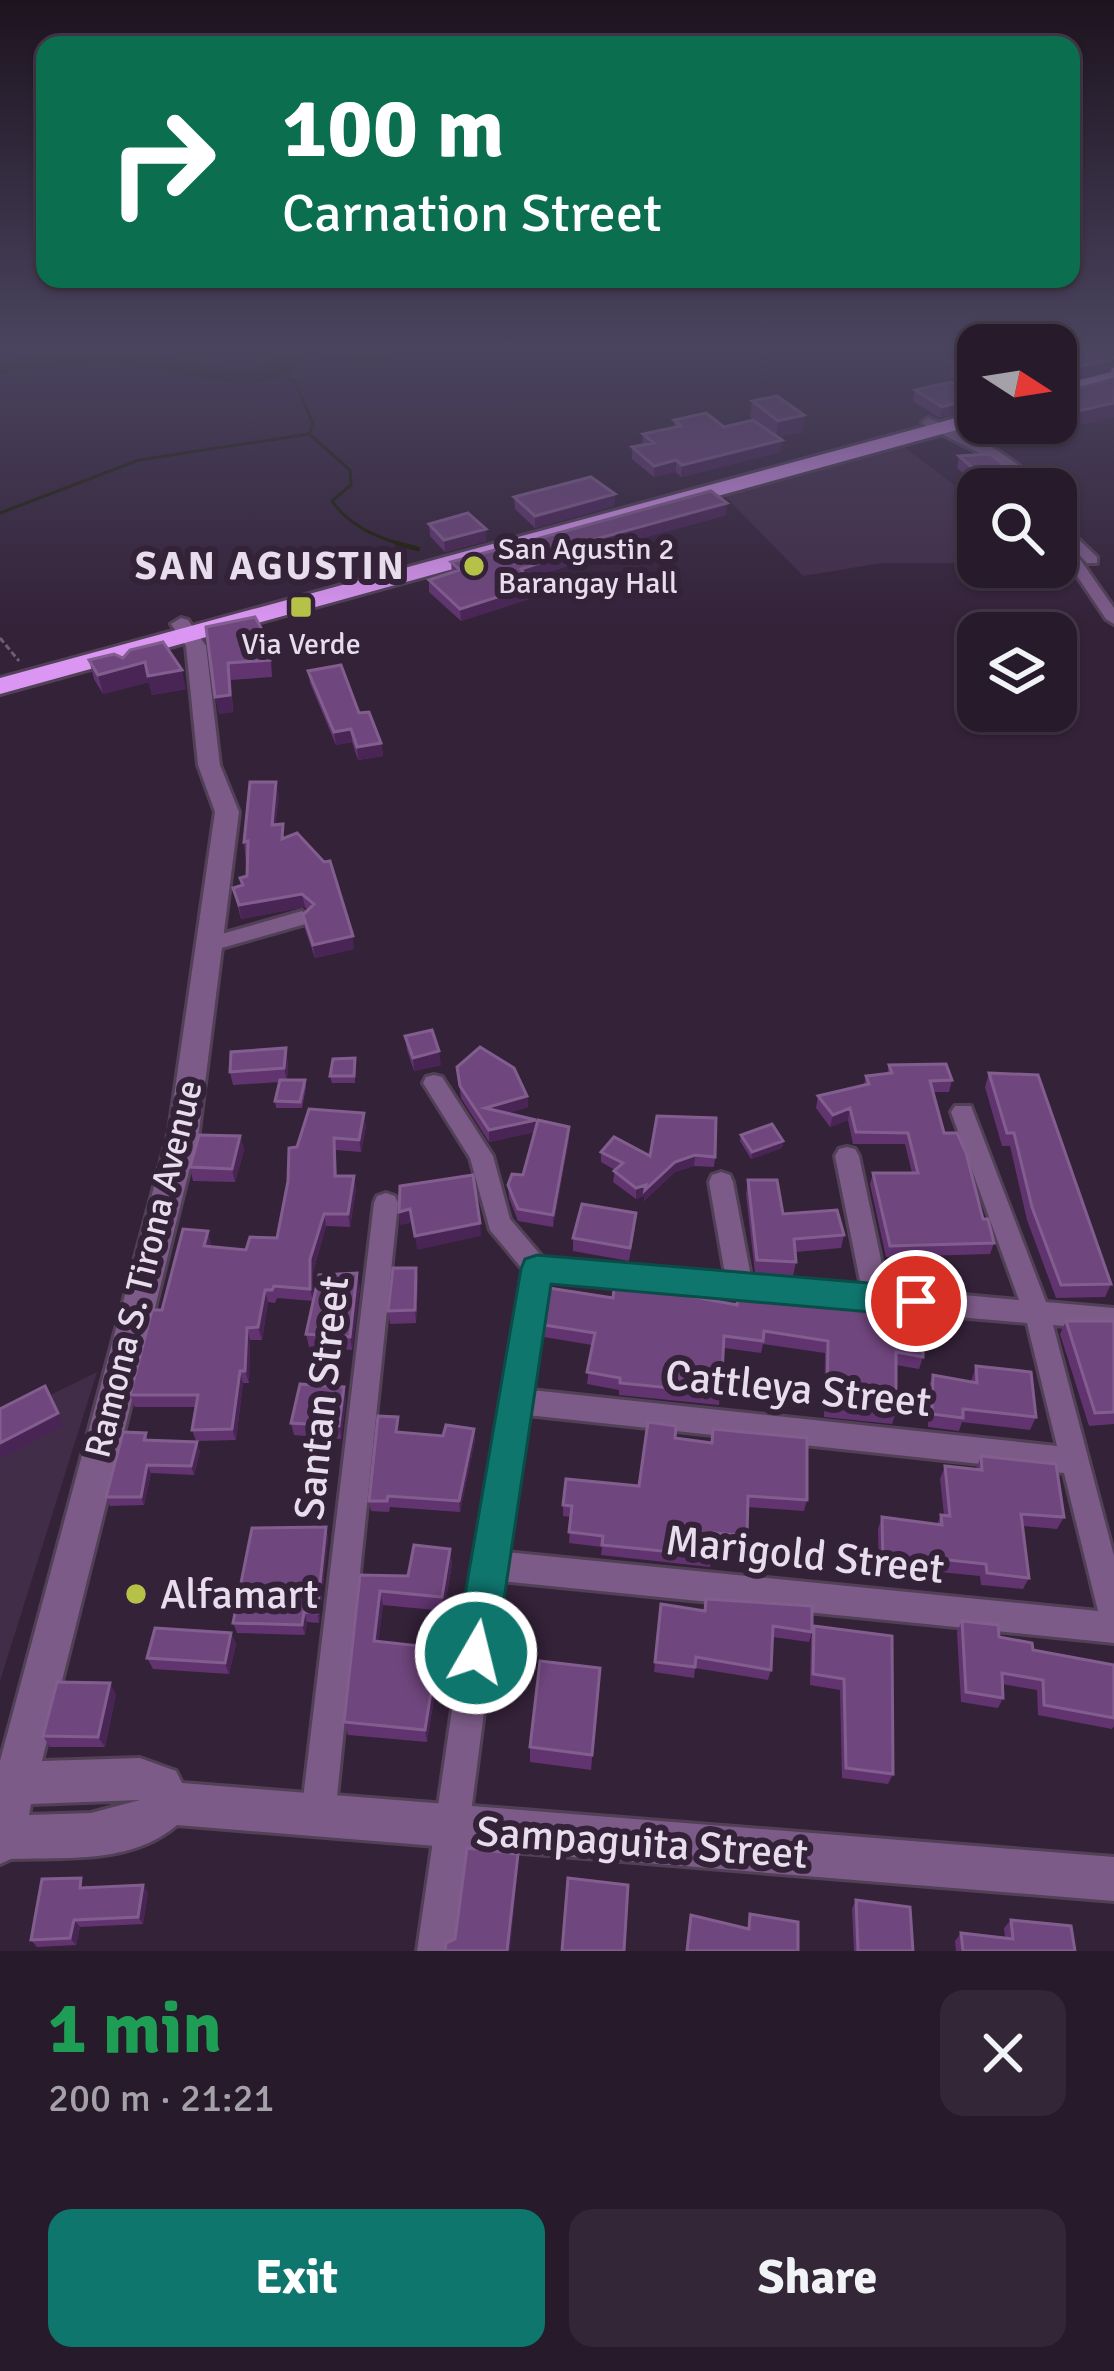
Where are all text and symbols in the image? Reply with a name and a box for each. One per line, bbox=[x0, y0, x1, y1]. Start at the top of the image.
text: 100 m bbox=[282, 77, 504, 181]
icon: right bbox=[84, 84, 240, 240]
text: Carnation Street bbox=[282, 180, 662, 247]
north arrow bbox=[957, 324, 1077, 444]
map controls bbox=[957, 324, 1077, 732]
button: search bbox=[957, 468, 1077, 588]
place label: San Agustin 2 Barangay Hall bbox=[498, 531, 678, 602]
district label: SAN AGUSTIN bbox=[135, 542, 407, 590]
marker: San Agustin 2 Barangay Hall bbox=[461, 553, 487, 579]
marker: Via Verde bbox=[288, 594, 314, 620]
button: layers bbox=[957, 612, 1077, 732]
place label: Via Verde bbox=[241, 626, 361, 663]
street label: Ramona S. Tirona Avenue bbox=[75, 1076, 213, 1462]
pin bbox=[865, 1250, 967, 1352]
icon: arrive bbox=[883, 1268, 949, 1334]
street label: Santan Street bbox=[284, 1273, 360, 1523]
street label: Cattleya Street bbox=[663, 1350, 933, 1428]
street label: Marigold Street bbox=[663, 1515, 947, 1595]
place label: Alfamart bbox=[160, 1569, 318, 1620]
marker: Alfamart bbox=[123, 1581, 149, 1607]
position arrow bbox=[413, 1590, 539, 1716]
street label: Sampaguita Street bbox=[474, 1806, 810, 1880]
text: 1 min bbox=[48, 1984, 222, 2073]
button: close bbox=[940, 1990, 1066, 2116]
text: 200 m · 21:21 bbox=[48, 2074, 275, 2122]
button: Exit bbox=[48, 2209, 545, 2347]
button: Share bbox=[569, 2209, 1066, 2347]

